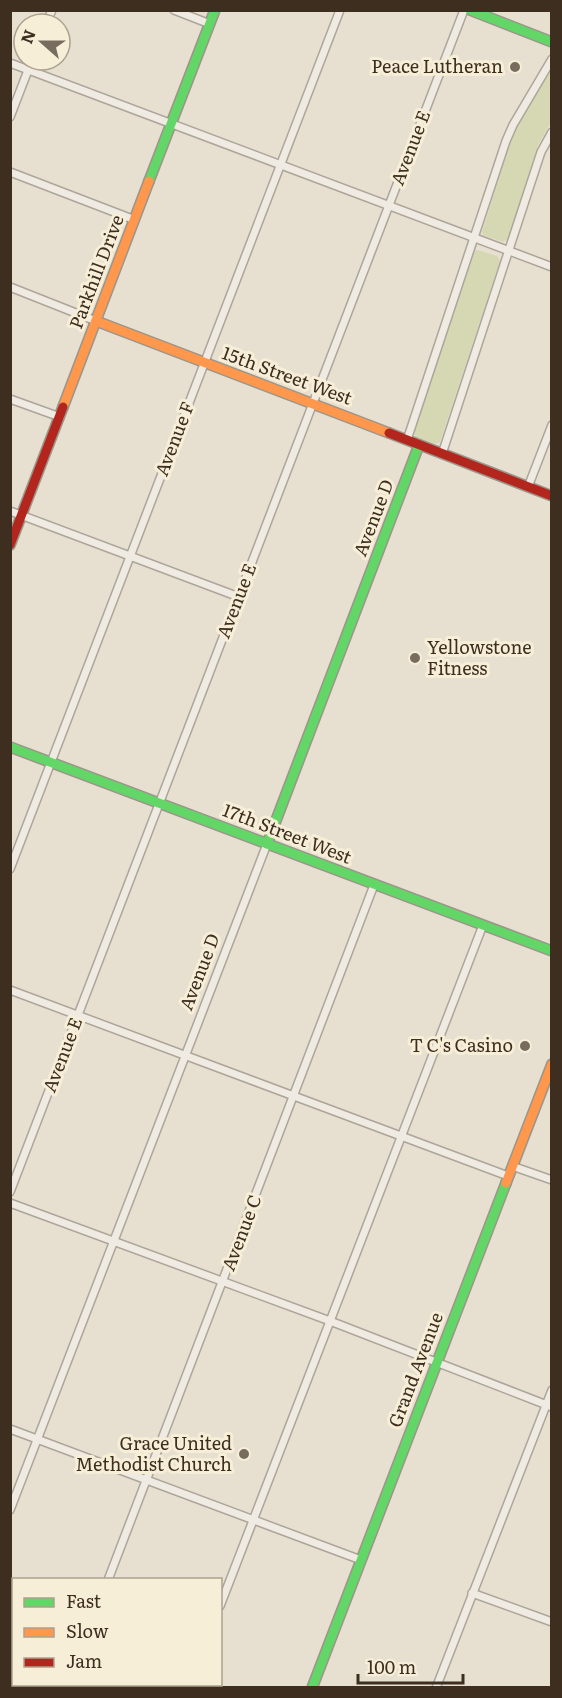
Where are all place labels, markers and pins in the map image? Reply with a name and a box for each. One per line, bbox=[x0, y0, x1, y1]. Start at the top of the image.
place label: Peace Lutheran bbox=[371, 52, 503, 79]
marker: Peace Lutheran bbox=[508, 60, 522, 74]
place label: Yellowstone Fitness bbox=[427, 633, 532, 681]
marker: Yellowstone Fitness bbox=[408, 651, 422, 665]
place label: T C's Casino bbox=[410, 1031, 513, 1058]
marker: T C's Casino bbox=[518, 1039, 532, 1053]
place label: Grace United Methodist Church bbox=[75, 1429, 232, 1477]
marker: Grace United Methodist Church bbox=[237, 1447, 251, 1461]

